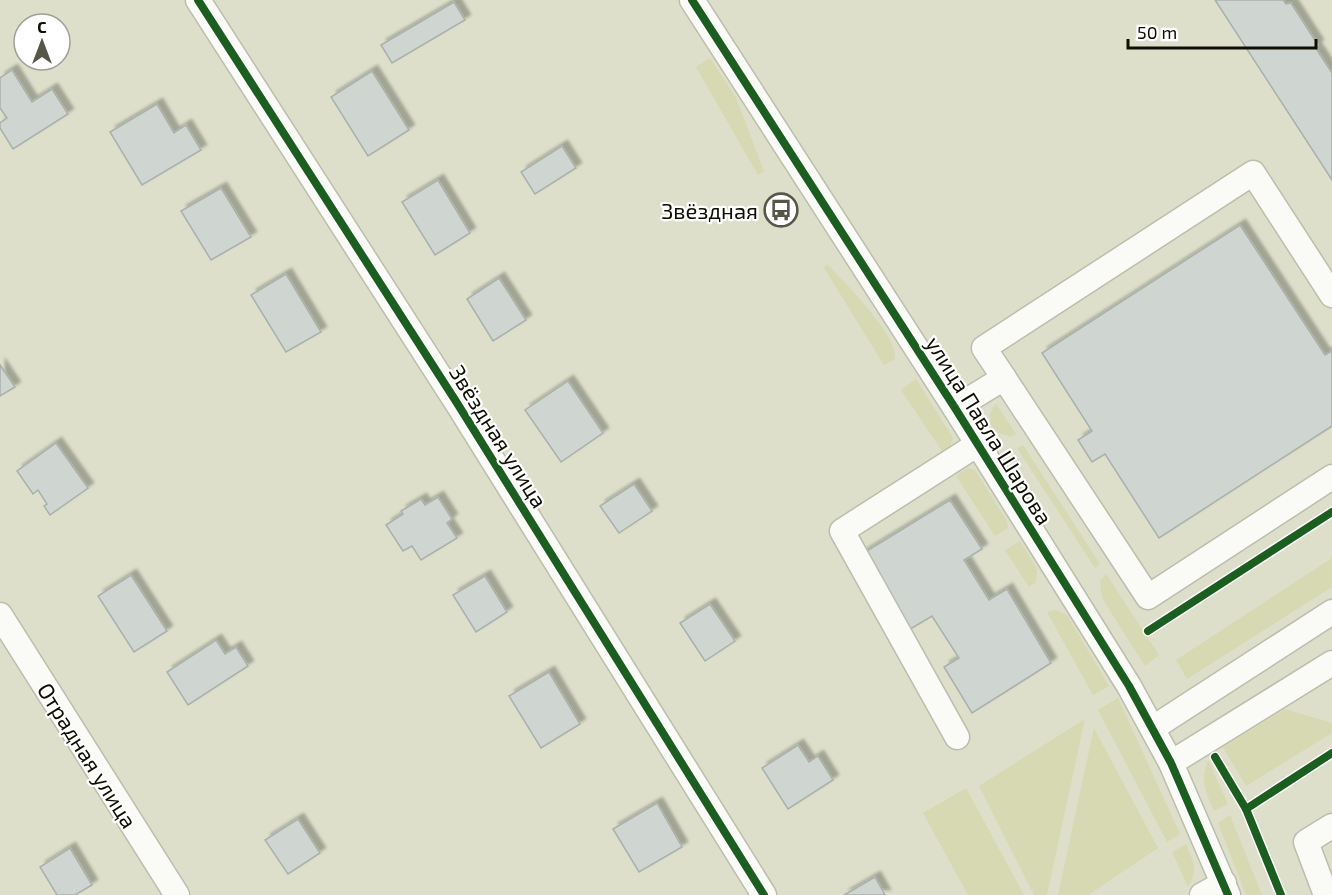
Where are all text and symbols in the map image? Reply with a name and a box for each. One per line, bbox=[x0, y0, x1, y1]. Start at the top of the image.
north arrow bbox=[12, 12, 72, 72]
scale bar bbox=[1128, 12, 1316, 50]
text: С bbox=[37, 17, 47, 36]
text: 50 m bbox=[1137, 21, 1177, 43]
bus stop icon: Звёздная bbox=[763, 192, 799, 228]
place label: Звёздная bbox=[661, 197, 758, 223]
street label: улица Павла Шарова bbox=[921, 331, 1059, 529]
street label: Звёздная улица bbox=[444, 360, 553, 513]
street label: Отрадная улица bbox=[32, 677, 143, 833]

